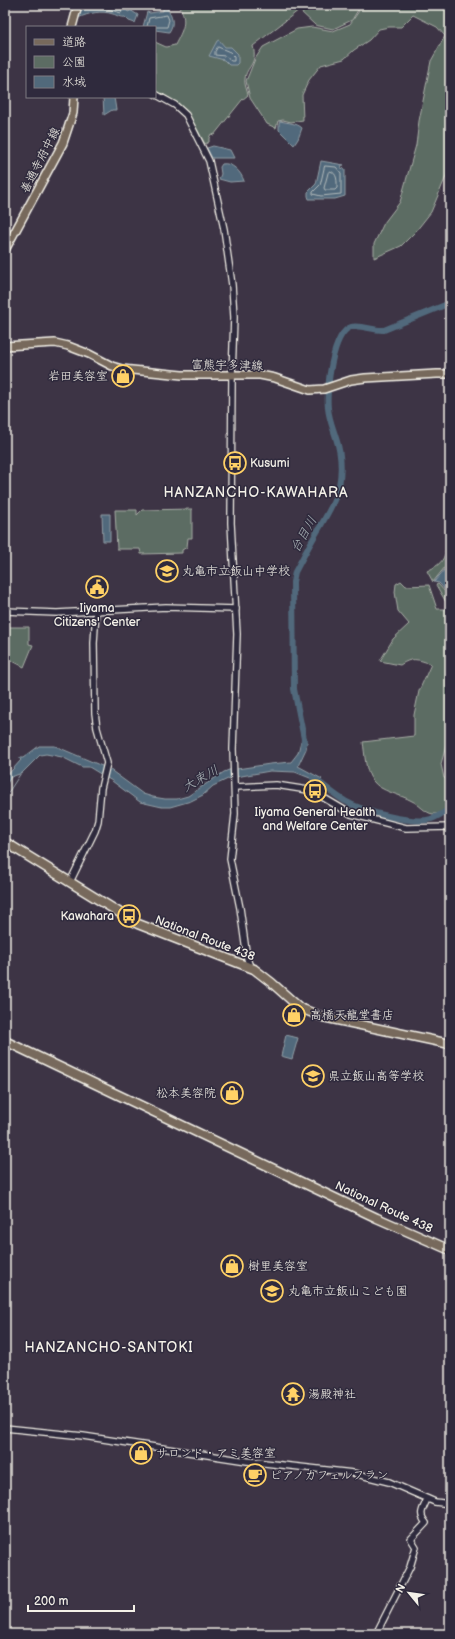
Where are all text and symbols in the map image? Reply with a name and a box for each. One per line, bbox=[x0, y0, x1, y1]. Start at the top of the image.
legend bbox=[26, 26, 156, 98]
text: 道路 bbox=[62, 35, 86, 50]
text: 公園 bbox=[62, 55, 86, 70]
text: 水域 bbox=[62, 75, 86, 90]
street label: 善通寺府中線 bbox=[17, 125, 63, 196]
street label: 富熊宇多津線 bbox=[191, 357, 263, 374]
shop icon: 岩田美容室 bbox=[110, 363, 136, 389]
place label: 岩田美容室 bbox=[48, 369, 108, 384]
bus stop icon: Kusumi bbox=[222, 450, 248, 476]
place label: Kusumi bbox=[250, 456, 290, 471]
district label: HANZANCHO-KAWAHARA bbox=[163, 484, 349, 501]
water label: 台目川 bbox=[287, 514, 321, 555]
school or university icon: 丸亀市立飯山中学校 bbox=[154, 558, 180, 584]
place label: 丸亀市立飯山中学校 bbox=[182, 564, 290, 579]
public building icon: Iiyama Citizens' Center bbox=[84, 574, 110, 600]
place label: Iiyama Citizens' Center bbox=[54, 601, 141, 630]
water label: 大束川 bbox=[180, 762, 221, 796]
bus stop icon: Iiyama General Health and Welfare Center bbox=[302, 778, 328, 804]
place label: Iiyama General Health and Welfare Center bbox=[255, 805, 376, 834]
bus stop icon: Kawahara bbox=[116, 903, 142, 929]
place label: Kawahara bbox=[61, 909, 114, 924]
street label: National Route 438 bbox=[153, 912, 257, 964]
shop icon: 高橋天龍堂書店 bbox=[281, 1002, 307, 1028]
place label: 高橋天龍堂書店 bbox=[310, 1008, 394, 1023]
school or university icon: 県立飯山高等学校 bbox=[300, 1063, 326, 1089]
place label: 県立飯山高等学校 bbox=[328, 1069, 424, 1084]
shop icon: 松本美容院 bbox=[219, 1080, 245, 1106]
place label: 松本美容院 bbox=[156, 1086, 216, 1101]
street label: National Route 438 bbox=[333, 1178, 435, 1237]
shop icon: 樹里美容室 bbox=[219, 1253, 245, 1279]
place label: 樹里美容室 bbox=[248, 1259, 308, 1274]
school or university icon: 丸亀市立飯山こども園 bbox=[259, 1278, 285, 1304]
place label: 丸亀市立飯山こども園 bbox=[288, 1284, 408, 1299]
district label: HANZANCHO-SANTOKI bbox=[24, 1339, 194, 1356]
temple icon: 湯殿神社 bbox=[280, 1381, 306, 1407]
place label: 湯殿神社 bbox=[308, 1387, 356, 1402]
shop icon: サロンド・アミ美容室 bbox=[128, 1440, 154, 1466]
place label: サロンド・アミ美容室 bbox=[156, 1446, 276, 1461]
cafe icon: ピアノカフェルフラン bbox=[242, 1462, 268, 1488]
place label: ピアノカフェルフラン bbox=[270, 1468, 389, 1483]
north arrow bbox=[389, 1573, 429, 1613]
text: N bbox=[393, 1582, 408, 1595]
scale bar bbox=[28, 1587, 134, 1613]
text: 200 m bbox=[34, 1594, 68, 1609]

